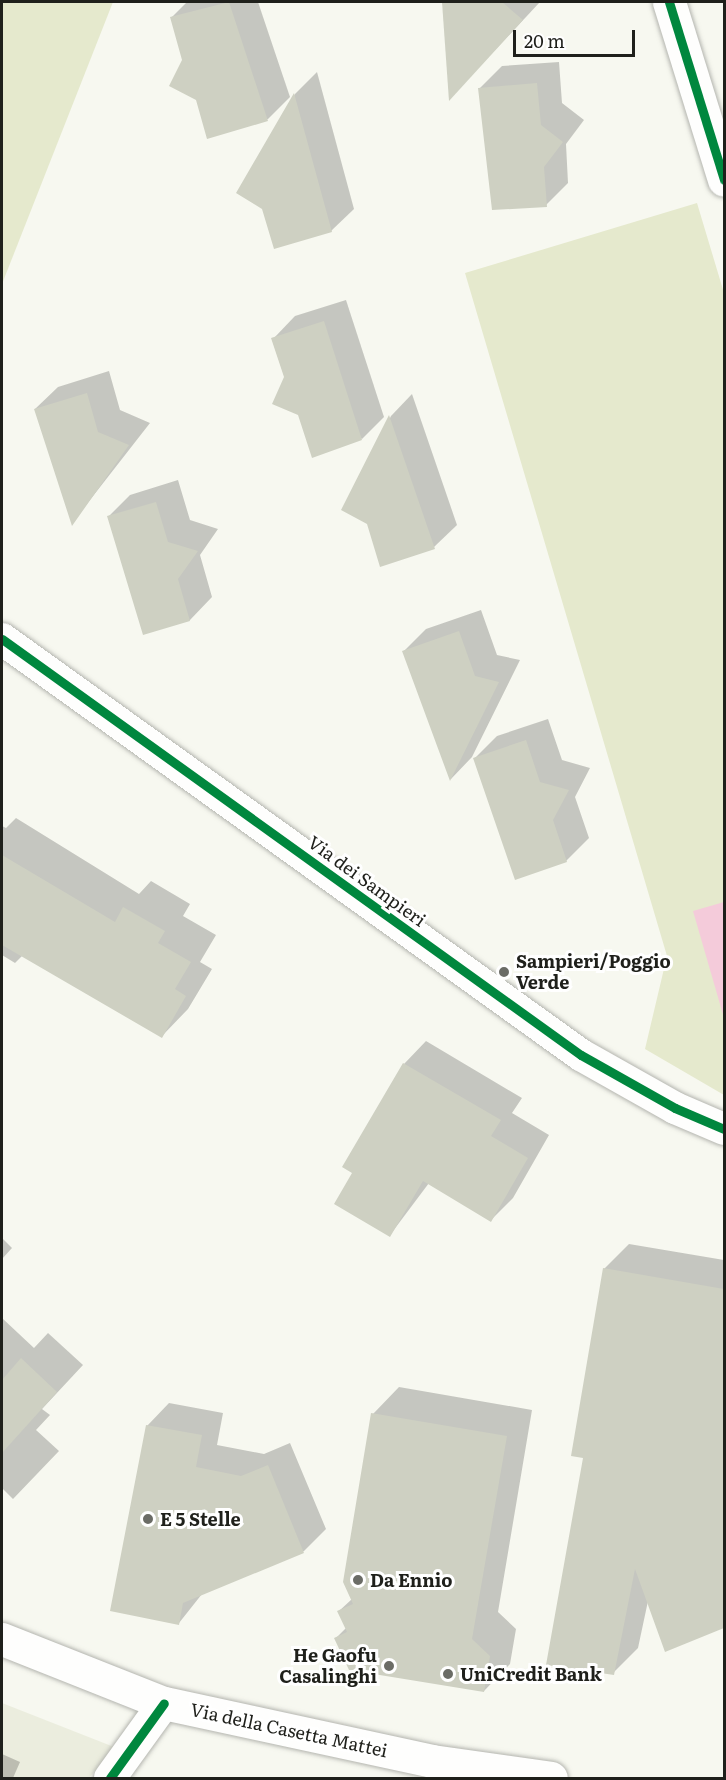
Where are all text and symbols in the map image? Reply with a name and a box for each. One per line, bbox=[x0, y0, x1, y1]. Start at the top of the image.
scale bar bbox=[516, 18, 638, 56]
text: 20 m bbox=[524, 27, 565, 54]
street label: Via dei Sampieri bbox=[304, 831, 430, 931]
place label: Sampieri/Poggio Verde bbox=[516, 951, 671, 994]
marker: Sampieri/Poggio Verde bbox=[497, 965, 511, 979]
place label: E 5 Stelle bbox=[160, 1508, 241, 1530]
marker: E 5 Stelle bbox=[141, 1512, 155, 1526]
place label: Da Ennio bbox=[370, 1569, 452, 1591]
marker: Da Ennio bbox=[351, 1573, 365, 1587]
place label: He Gaofu Casalinghi bbox=[279, 1645, 377, 1688]
marker: He Gaofu Casalinghi bbox=[382, 1659, 396, 1673]
place label: UniCredit Bank bbox=[460, 1663, 602, 1685]
marker: UniCredit Bank bbox=[441, 1667, 455, 1681]
street label: Via della Casetta Mattei bbox=[188, 1699, 390, 1761]

